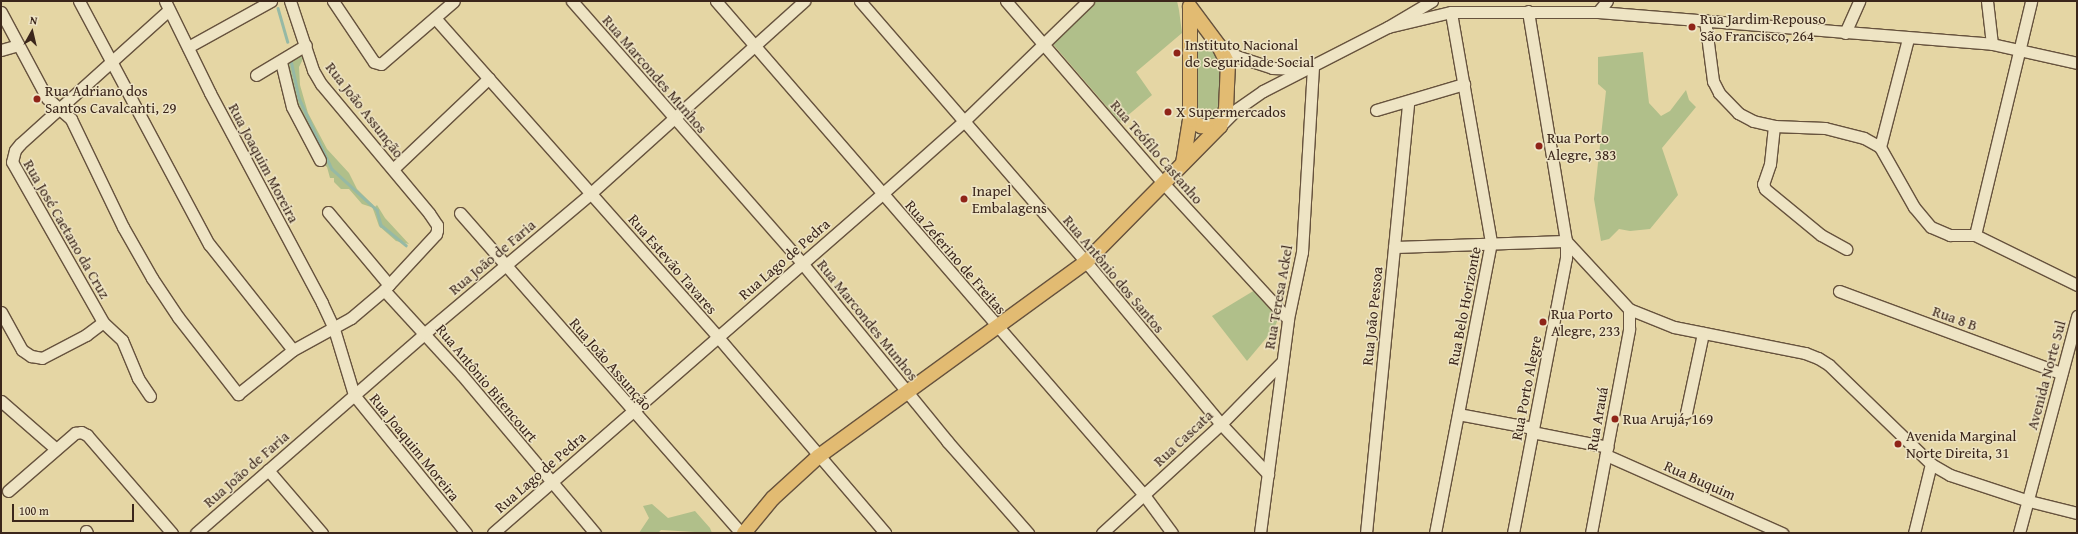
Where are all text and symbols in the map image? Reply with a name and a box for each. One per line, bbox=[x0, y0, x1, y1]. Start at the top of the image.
place label: Rua Jardim Repouso São Francisco, 264 bbox=[1700, 9, 1826, 44]
street label: Rua Marcondes Munhos bbox=[599, 11, 711, 137]
north arrow bbox=[12, 12, 52, 52]
text: N bbox=[29, 12, 38, 29]
marker: Rua Jardim Repouso São Francisco, 264 bbox=[1687, 22, 1697, 32]
place label: Instituto Nacional de Seguridade Social bbox=[1185, 35, 1314, 70]
marker: Instituto Nacional de Seguridade Social bbox=[1172, 48, 1182, 58]
street label: Rua João Assunção bbox=[322, 59, 408, 161]
place label: Rua Adriano dos Santos Cavalcanti, 29 bbox=[45, 81, 177, 116]
marker: Rua Adriano dos Santos Cavalcanti, 29 bbox=[32, 94, 42, 104]
street label: Rua Teófilo Castanho bbox=[1107, 96, 1207, 208]
street label: Rua Joaquim Moreira bbox=[225, 100, 303, 226]
place label: X Supermercados bbox=[1176, 103, 1286, 121]
marker: X Supermercados bbox=[1163, 107, 1173, 117]
place label: Rua Porto Alegre, 383 bbox=[1547, 128, 1616, 163]
marker: Rua Porto Alegre, 383 bbox=[1534, 141, 1544, 151]
street label: Rua José Caetano da Cruz bbox=[20, 156, 114, 302]
place label: Inapel Embalagens bbox=[972, 181, 1047, 216]
marker: Inapel Embalagens bbox=[959, 194, 969, 204]
street label: Rua Zeferino de Freitas bbox=[902, 196, 1010, 318]
street label: Rua Estevão Tavares bbox=[625, 210, 721, 318]
street label: Rua Antônio dos Santos bbox=[1060, 212, 1168, 336]
street label: Rua Lago de Pedra bbox=[735, 215, 833, 303]
street label: Rua João de Faria bbox=[445, 216, 539, 298]
street label: Rua Teresa Ackel bbox=[1260, 244, 1296, 350]
street label: Rua Belo Horizonte bbox=[1444, 245, 1484, 367]
street label: Rua Marcondes Munhos bbox=[814, 256, 922, 384]
street label: Rua João Pessoa bbox=[1358, 266, 1386, 366]
street label: Rua 8 B bbox=[1930, 302, 1980, 334]
place label: Rua Porto Alegre, 233 bbox=[1551, 304, 1620, 339]
street label: Rua João Assunção bbox=[566, 314, 656, 414]
marker: Rua Porto Alegre, 233 bbox=[1538, 317, 1548, 327]
street label: Avenida Norte Sul bbox=[2023, 318, 2069, 432]
street label: Rua Antônio Bitencourt bbox=[432, 320, 542, 446]
street label: Rua Porto Alegre bbox=[1507, 334, 1545, 442]
street label: Rua Arauá bbox=[1583, 386, 1611, 452]
street label: Rua Joaquim Moreira bbox=[366, 390, 464, 504]
street label: Rua Cascata bbox=[1150, 406, 1216, 470]
place label: Rua Arujá, 169 bbox=[1623, 410, 1713, 428]
marker: Rua Arujá, 169 bbox=[1610, 414, 1620, 424]
place label: Avenida Marginal Norte Direita, 31 bbox=[1906, 426, 2017, 461]
street label: Rua João de Faria bbox=[200, 427, 292, 511]
street label: Rua Lago de Pedra bbox=[491, 428, 589, 516]
marker: Avenida Marginal Norte Direita, 31 bbox=[1893, 439, 1903, 449]
street label: Rua Buquim bbox=[1662, 456, 1738, 504]
scale bar bbox=[14, 496, 136, 522]
text: 100 m bbox=[19, 502, 49, 519]

